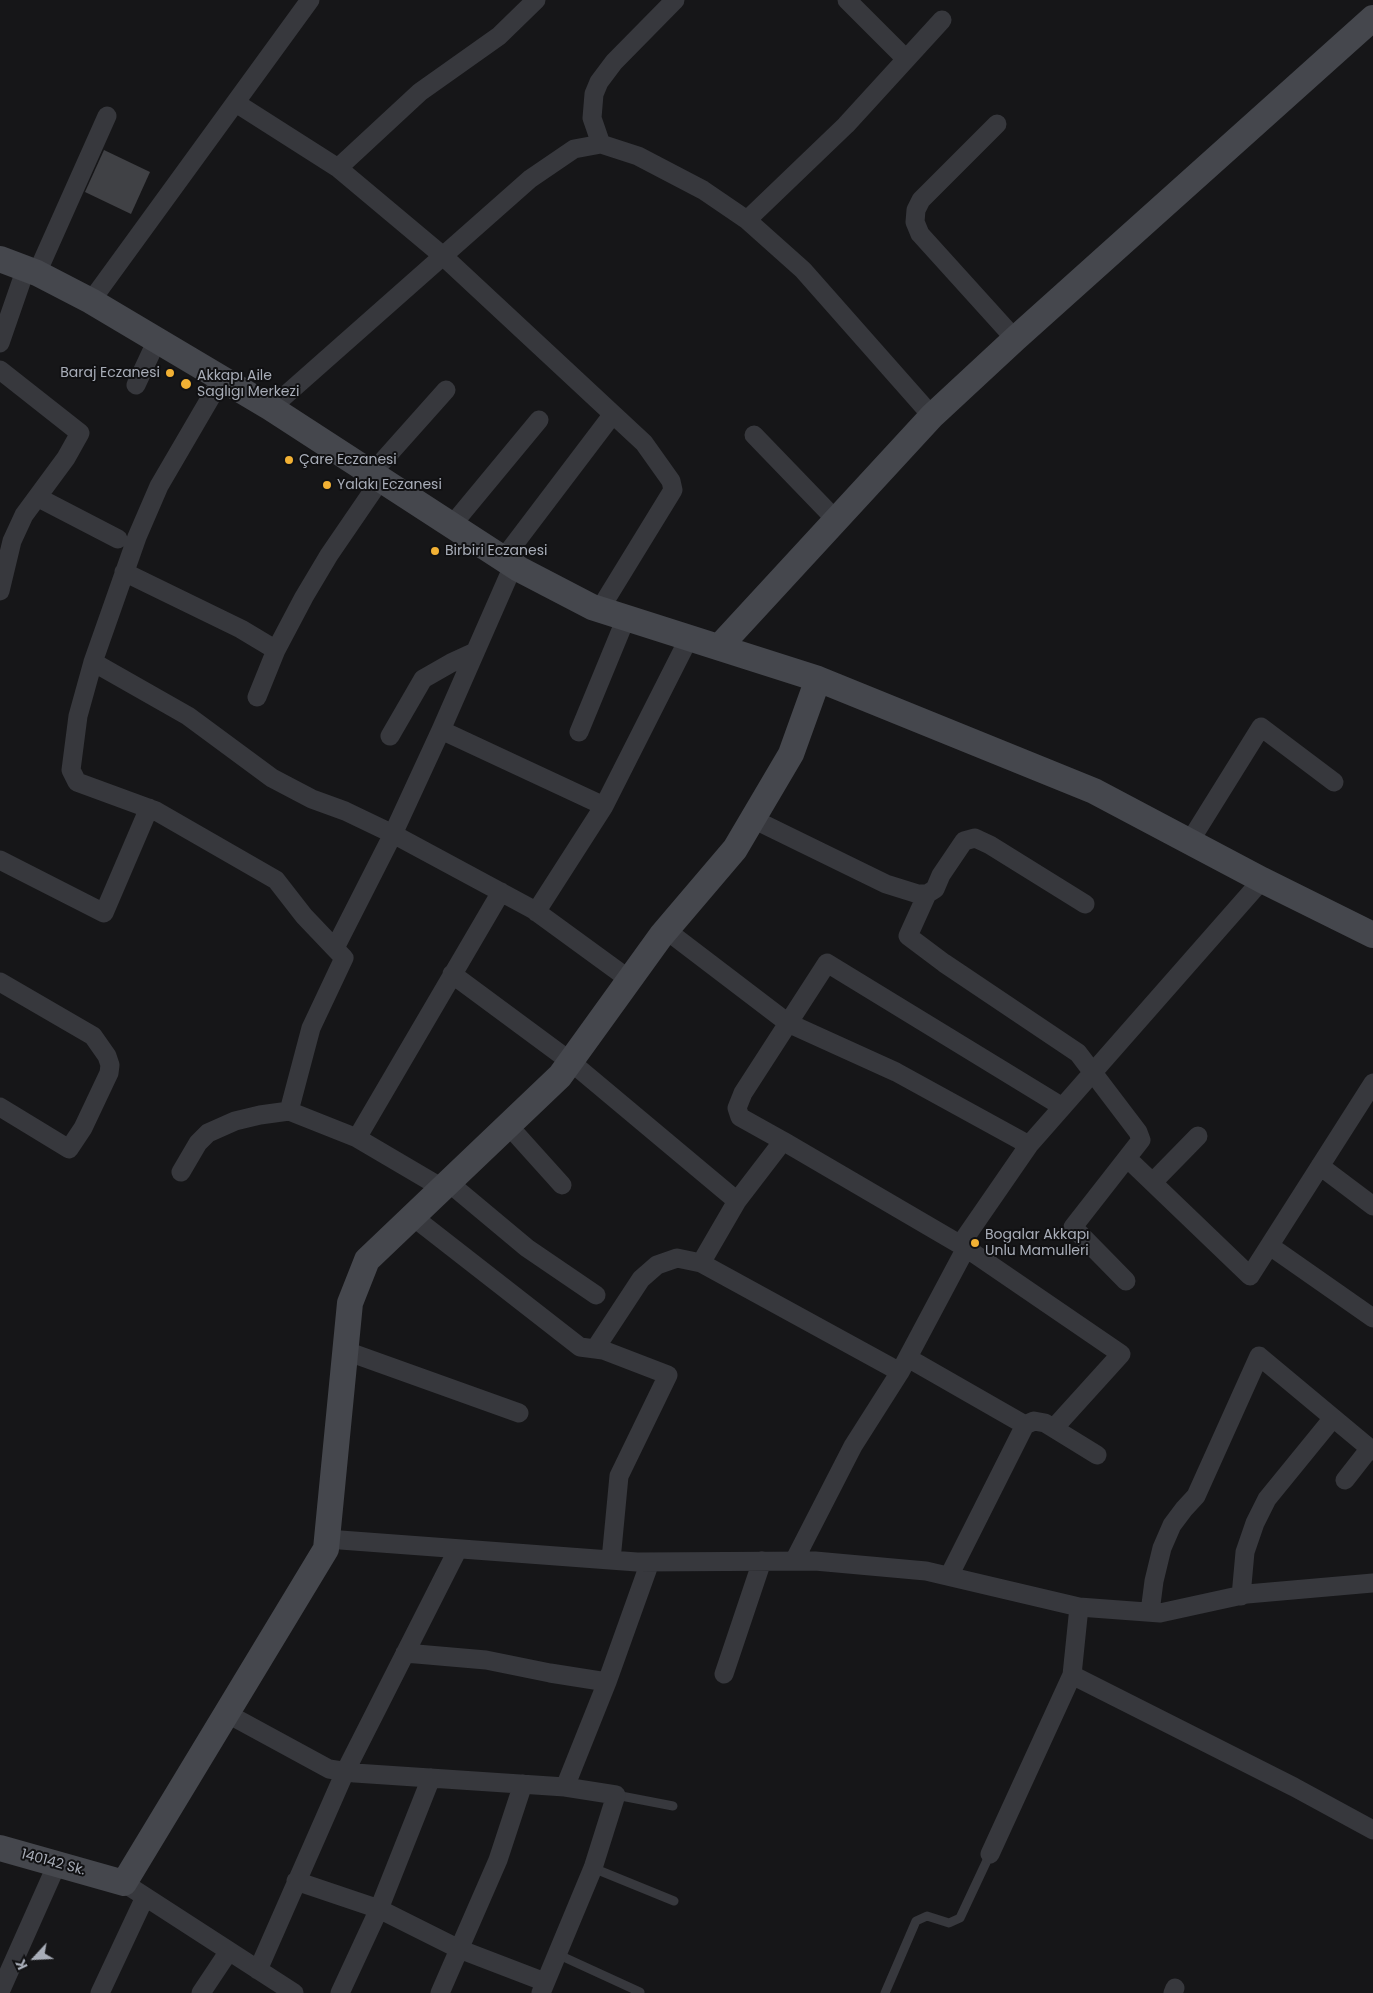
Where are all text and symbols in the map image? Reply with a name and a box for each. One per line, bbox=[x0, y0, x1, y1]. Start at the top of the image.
place label: Baraj Eczanesi bbox=[60, 365, 160, 381]
marker: Baraj Eczanesi bbox=[164, 367, 176, 379]
place label: Akkapı Aile Saglıgı Merkezi bbox=[197, 368, 299, 401]
marker: Akkapı Aile Saglıgı Merkezi bbox=[179, 377, 193, 391]
place label: Çare Eczanesi bbox=[299, 452, 397, 468]
marker: Çare Eczanesi bbox=[283, 454, 295, 466]
place label: Yalakı Eczanesi bbox=[337, 477, 442, 493]
marker: Yalakı Eczanesi bbox=[321, 479, 333, 491]
place label: Birbiri Eczanesi bbox=[445, 543, 547, 559]
marker: Birbiri Eczanesi bbox=[429, 545, 441, 557]
place label: Bogalar Akkapı Unlu Mamulleri bbox=[985, 1227, 1090, 1260]
marker: Bogalar Akkapı Unlu Mamulleri bbox=[969, 1237, 981, 1249]
street label: 140142 Sk. bbox=[19, 1846, 87, 1880]
north arrow bbox=[10, 1933, 60, 1983]
text: K bbox=[10, 1956, 33, 1973]

